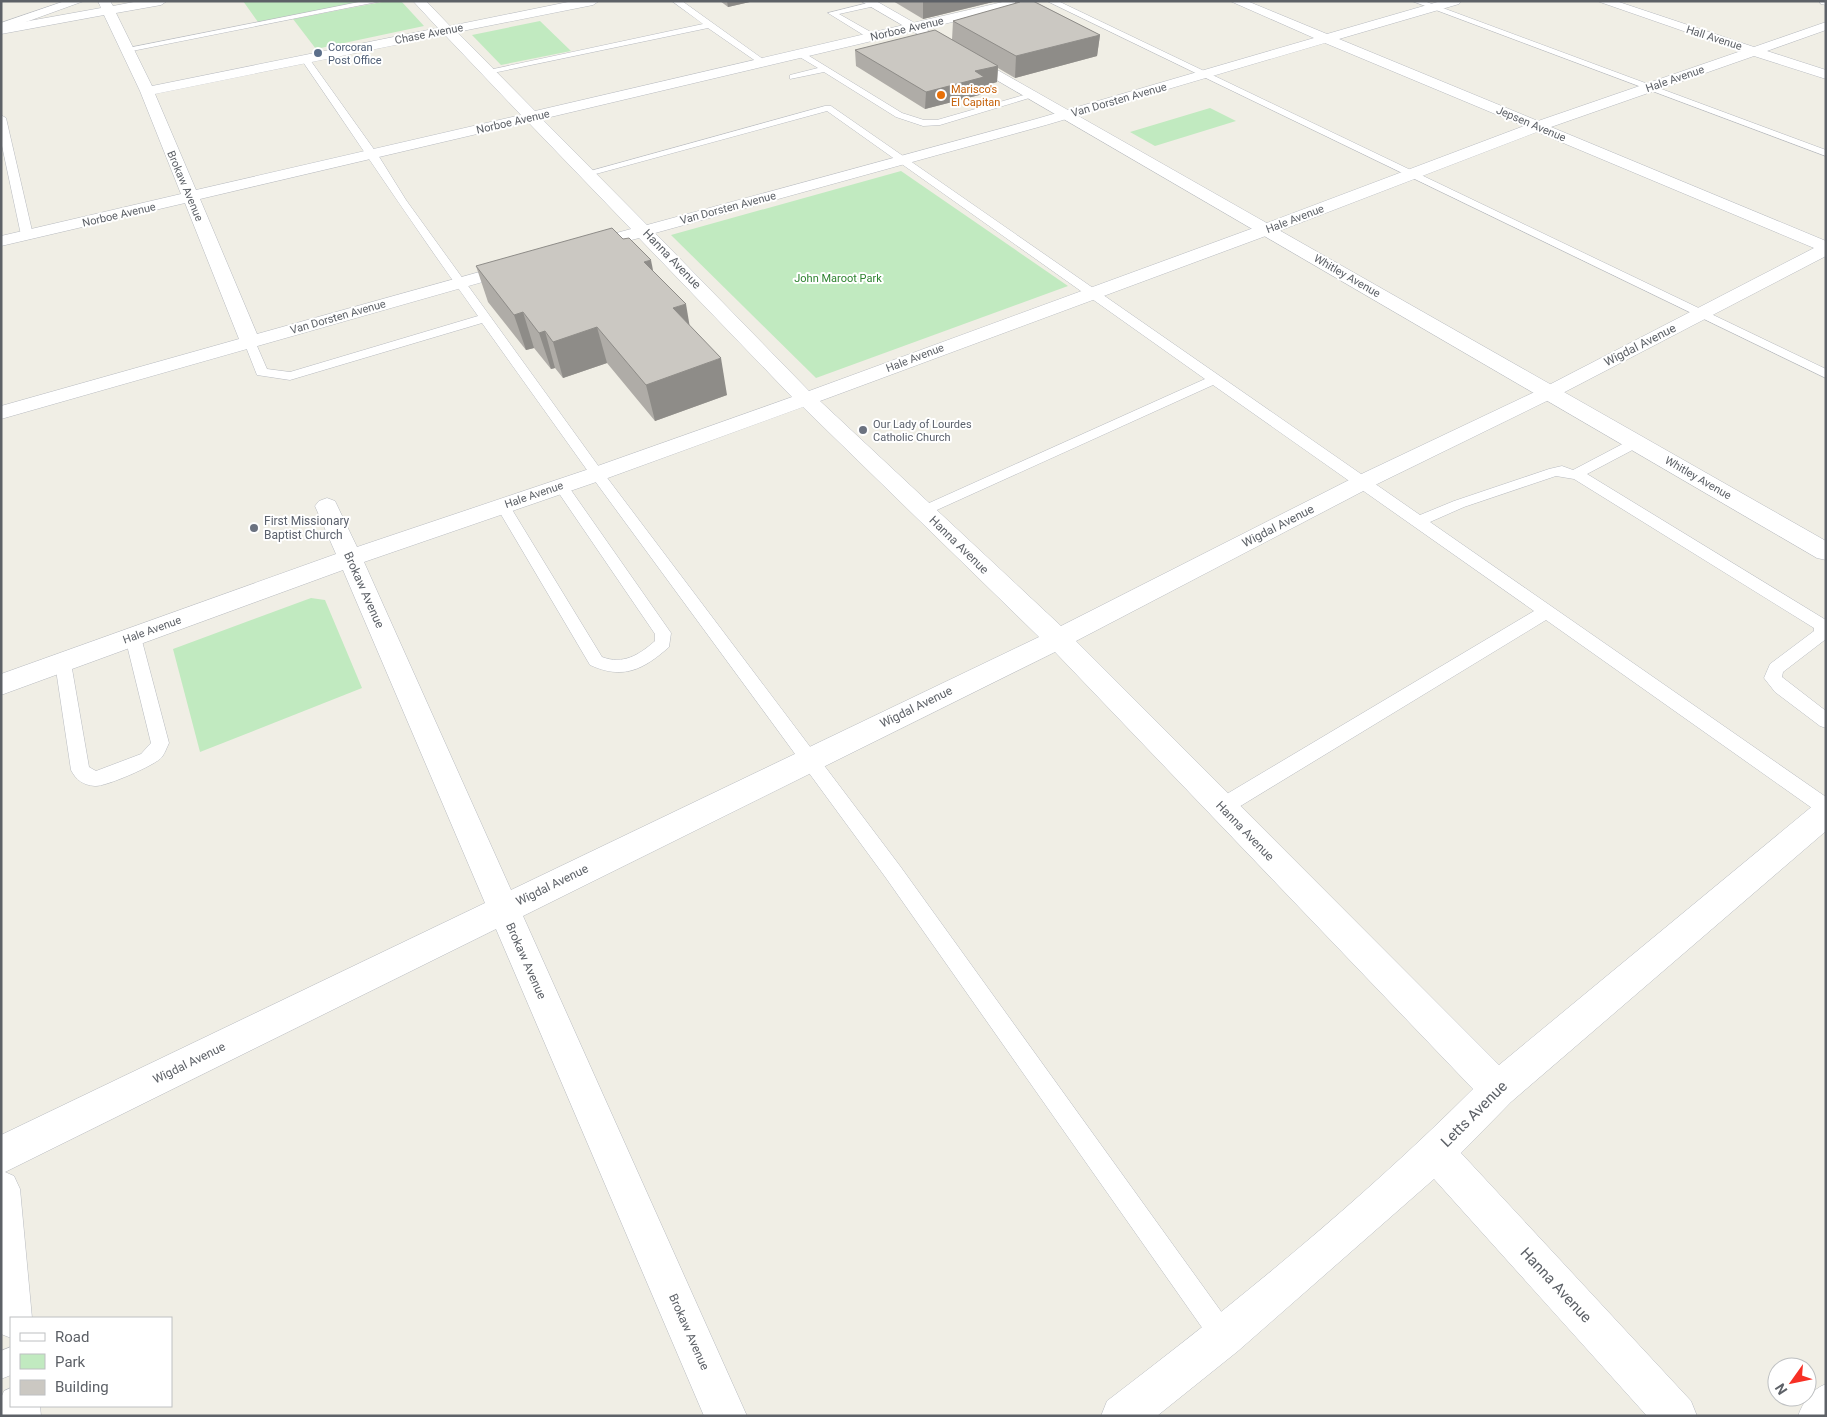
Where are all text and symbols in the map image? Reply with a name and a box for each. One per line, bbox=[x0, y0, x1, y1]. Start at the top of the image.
street label: Norboe Avenue bbox=[869, 14, 945, 44]
street label: Chase Avenue bbox=[394, 21, 464, 47]
street label: Hall Avenue bbox=[1684, 23, 1744, 53]
place label: Corcoran Post Office bbox=[328, 41, 382, 67]
marker: Corcoran Post Office bbox=[312, 47, 324, 59]
street label: Hale Avenue bbox=[1644, 63, 1706, 95]
street label: Van Dorsten Avenue bbox=[1070, 80, 1168, 120]
place label: Marisco's El Capitan bbox=[951, 83, 1000, 109]
marker: Marisco's El Capitan bbox=[935, 89, 947, 101]
street label: Jepsen Avenue bbox=[1494, 103, 1568, 145]
street label: Norboe Avenue bbox=[475, 107, 551, 137]
street label: Brokaw Avenue bbox=[164, 149, 206, 223]
street label: Van Dorsten Avenue bbox=[679, 189, 777, 227]
street label: Norboe Avenue bbox=[81, 200, 157, 230]
street label: Hale Avenue bbox=[1264, 202, 1326, 236]
street label: Hanna Avenue bbox=[640, 226, 704, 292]
street label: Whitley Avenue bbox=[1312, 252, 1383, 300]
park label: John Maroot Park bbox=[794, 272, 882, 285]
street label: Van Dorsten Avenue bbox=[289, 297, 387, 337]
street label: Wigdal Avenue bbox=[1602, 321, 1678, 369]
street label: Hale Avenue bbox=[884, 341, 946, 375]
place label: Our Lady of Lourdes Catholic Church bbox=[873, 418, 972, 444]
marker: Our Lady of Lourdes Catholic Church bbox=[857, 424, 869, 436]
street label: Whitley Avenue bbox=[1663, 454, 1734, 502]
street label: Hale Avenue bbox=[503, 479, 565, 511]
street label: Wigdal Avenue bbox=[1240, 502, 1316, 550]
street label: Hanna Avenue bbox=[926, 513, 992, 577]
place label: First Missionary Baptist Church bbox=[264, 514, 350, 542]
marker: First Missionary Baptist Church bbox=[248, 522, 260, 534]
street label: Brokaw Avenue bbox=[341, 550, 387, 630]
street label: Hale Avenue bbox=[121, 613, 183, 647]
street label: Wigdal Avenue bbox=[878, 683, 954, 731]
street label: Hanna Avenue bbox=[1213, 798, 1277, 864]
street label: Wigdal Avenue bbox=[514, 861, 590, 909]
street label: Brokaw Avenue bbox=[503, 921, 549, 1001]
street label: Wigdal Avenue bbox=[151, 1039, 227, 1087]
street label: Letts Avenue bbox=[1437, 1077, 1511, 1151]
street label: Hanna Avenue bbox=[1517, 1244, 1595, 1326]
street label: Brokaw Avenue bbox=[666, 1292, 712, 1372]
legend bbox=[10, 1317, 172, 1407]
text: Road bbox=[55, 1328, 89, 1346]
text: Park bbox=[55, 1353, 86, 1371]
north arrow bbox=[1767, 1357, 1817, 1407]
text: Building bbox=[55, 1378, 109, 1396]
text: N bbox=[1772, 1381, 1791, 1398]

